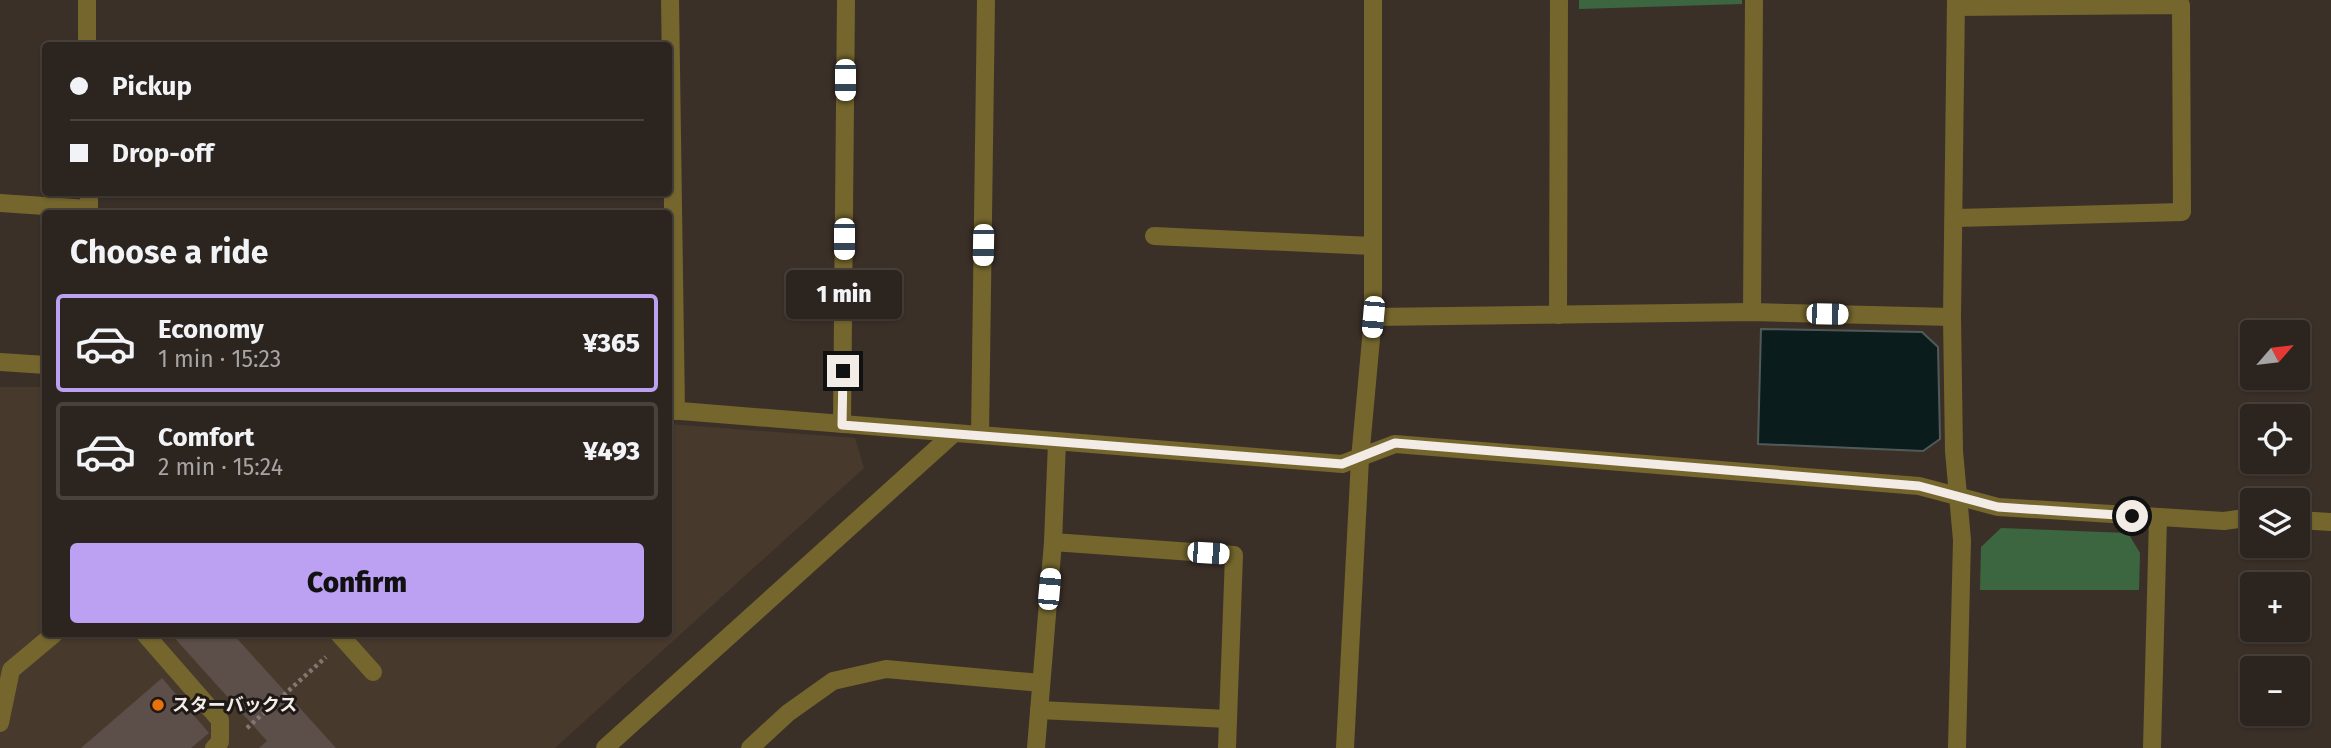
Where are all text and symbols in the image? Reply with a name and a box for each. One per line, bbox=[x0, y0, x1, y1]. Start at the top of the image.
car bbox=[835, 59, 856, 101]
text: Pickup bbox=[112, 71, 192, 102]
text: Drop-off bbox=[112, 138, 214, 169]
car bbox=[834, 218, 855, 260]
car bbox=[973, 224, 994, 266]
text: Choose a ride bbox=[70, 233, 268, 271]
callout: 1 min bbox=[785, 270, 901, 318]
text: 1 min bbox=[816, 280, 872, 308]
car bbox=[1361, 295, 1386, 339]
car bbox=[1806, 303, 1849, 325]
icon: car bbox=[74, 312, 137, 375]
text: Economy bbox=[158, 314, 264, 345]
north arrow bbox=[2240, 320, 2310, 390]
map controls bbox=[2240, 320, 2310, 726]
text: ¥365 bbox=[583, 328, 640, 359]
text: 1 min · 15:23 bbox=[158, 345, 281, 373]
route end bbox=[827, 355, 859, 387]
button: locate bbox=[2240, 404, 2310, 474]
icon: car bbox=[74, 420, 137, 483]
text: Comfort bbox=[158, 422, 254, 453]
text: ¥493 bbox=[583, 436, 640, 467]
text: 2 min · 15:24 bbox=[158, 453, 283, 481]
button: layers bbox=[2240, 488, 2310, 558]
route start bbox=[2116, 500, 2148, 532]
car bbox=[1187, 541, 1230, 565]
button: Confirm bbox=[70, 543, 644, 623]
car bbox=[1037, 567, 1062, 611]
button: + bbox=[2240, 572, 2310, 642]
button: − bbox=[2240, 656, 2310, 726]
place label: スターバックス bbox=[172, 694, 297, 716]
marker: スターバックス bbox=[150, 697, 166, 713]

